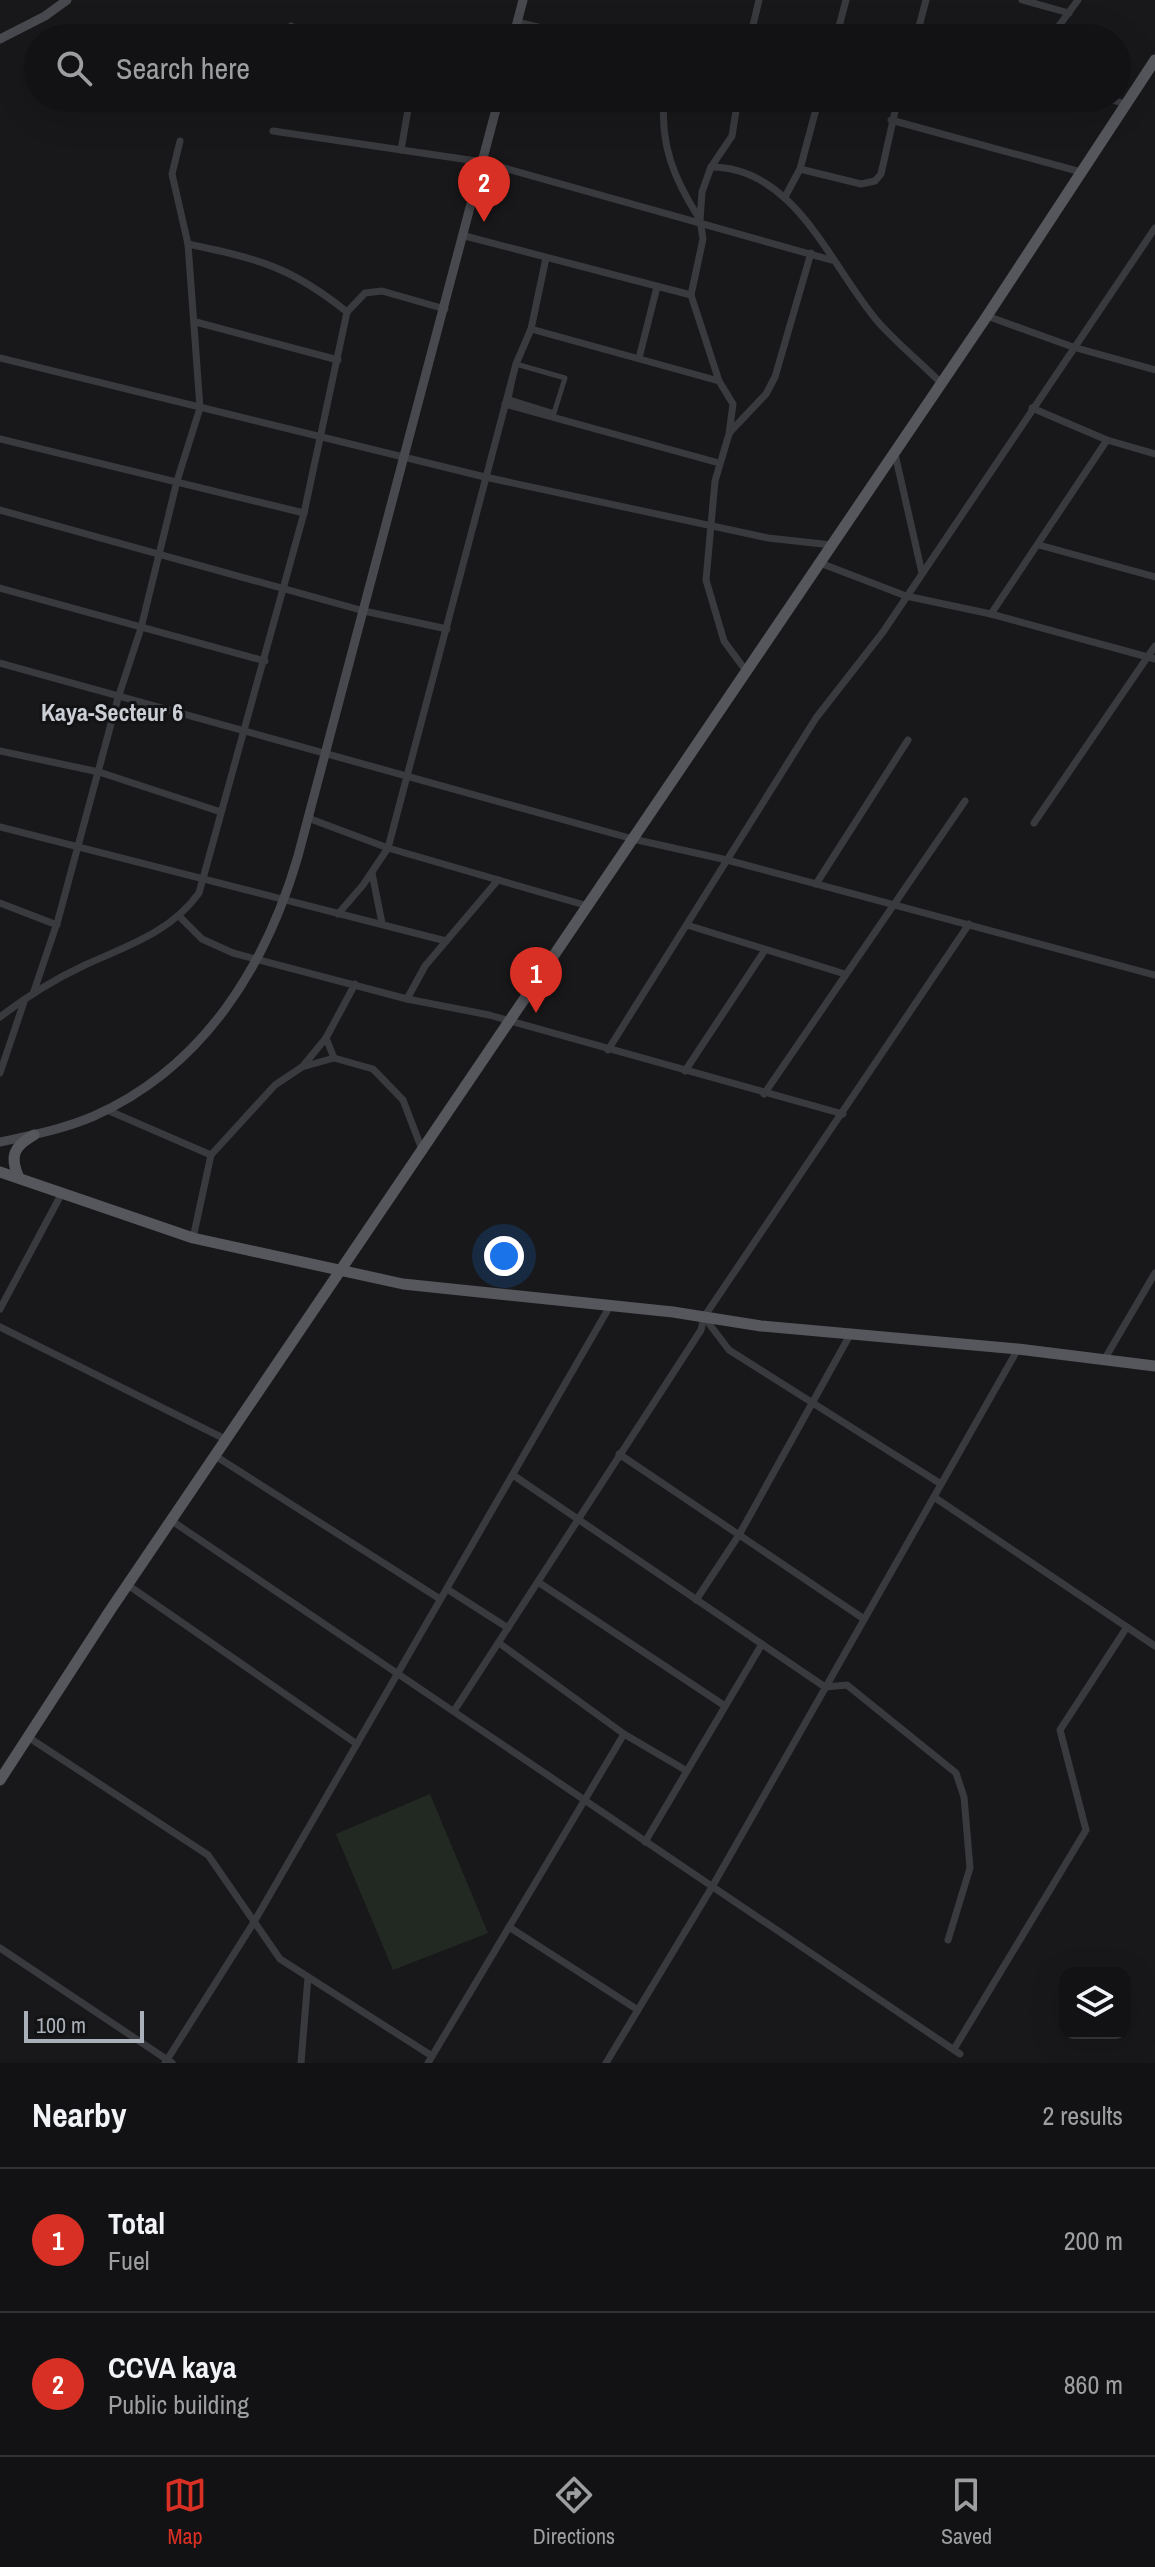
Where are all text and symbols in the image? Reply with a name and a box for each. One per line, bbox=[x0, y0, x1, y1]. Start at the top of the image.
search box bbox=[24, 24, 1131, 112]
icon: search bbox=[52, 46, 96, 90]
text: Search here bbox=[116, 48, 250, 88]
pin: 2 bbox=[458, 156, 510, 222]
district label: Kaya-Secteur 6 bbox=[41, 696, 183, 728]
pin: 1 bbox=[510, 947, 562, 1013]
your location bbox=[484, 1236, 524, 1276]
map controls bbox=[1059, 1967, 1131, 2039]
button: layers bbox=[1059, 1967, 1131, 2039]
scale bar bbox=[24, 2007, 144, 2043]
text: 100 m bbox=[36, 2010, 86, 2040]
text: Nearby bbox=[32, 2092, 127, 2138]
text: 2 results bbox=[1042, 2098, 1123, 2133]
text: Total bbox=[108, 2203, 165, 2243]
text: 1 bbox=[52, 2223, 64, 2258]
text: 200 m bbox=[1064, 2223, 1123, 2258]
text: Fuel bbox=[108, 2243, 149, 2278]
text: CCVA kaya bbox=[108, 2347, 237, 2387]
text: 2 bbox=[52, 2367, 64, 2402]
text: 860 m bbox=[1064, 2367, 1123, 2402]
text: Public building bbox=[108, 2387, 249, 2422]
tab: Map bbox=[163, 2473, 207, 2551]
tab: Directions bbox=[533, 2473, 615, 2551]
tab: Saved bbox=[941, 2473, 992, 2551]

